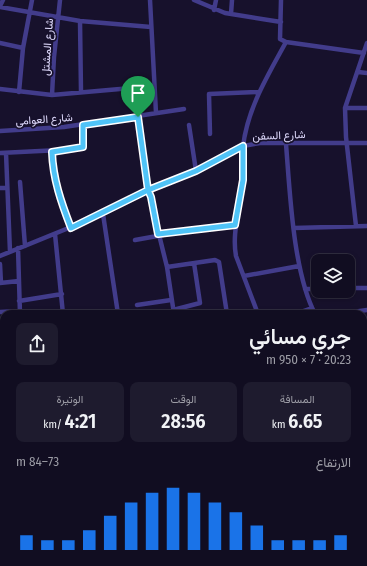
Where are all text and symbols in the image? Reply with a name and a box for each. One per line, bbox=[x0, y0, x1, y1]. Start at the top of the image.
street label: شارع المشتل bbox=[39, 18, 57, 76]
pin bbox=[121, 76, 155, 117]
icon: arrive bbox=[127, 82, 149, 104]
street label: شارع العوامى bbox=[15, 111, 74, 129]
street label: شارع السفن bbox=[252, 128, 306, 144]
map controls bbox=[311, 254, 355, 298]
button: layers bbox=[311, 254, 355, 298]
button: share bbox=[16, 323, 58, 365]
text: جري مسائي bbox=[249, 323, 351, 350]
text: 20:23 · 7 × 950 m bbox=[266, 352, 351, 367]
text: الوتيرة bbox=[56, 393, 83, 406]
text: الوقت bbox=[171, 393, 196, 406]
text: المسافة bbox=[280, 393, 315, 406]
text: 4:21 bbox=[65, 409, 96, 433]
text: 28:56 bbox=[161, 409, 206, 433]
text: 6.65 bbox=[288, 409, 323, 433]
text: /km bbox=[43, 418, 65, 431]
text: km bbox=[272, 418, 288, 431]
text: 73–84 m bbox=[16, 454, 59, 469]
text: الارتفاع bbox=[316, 455, 351, 470]

